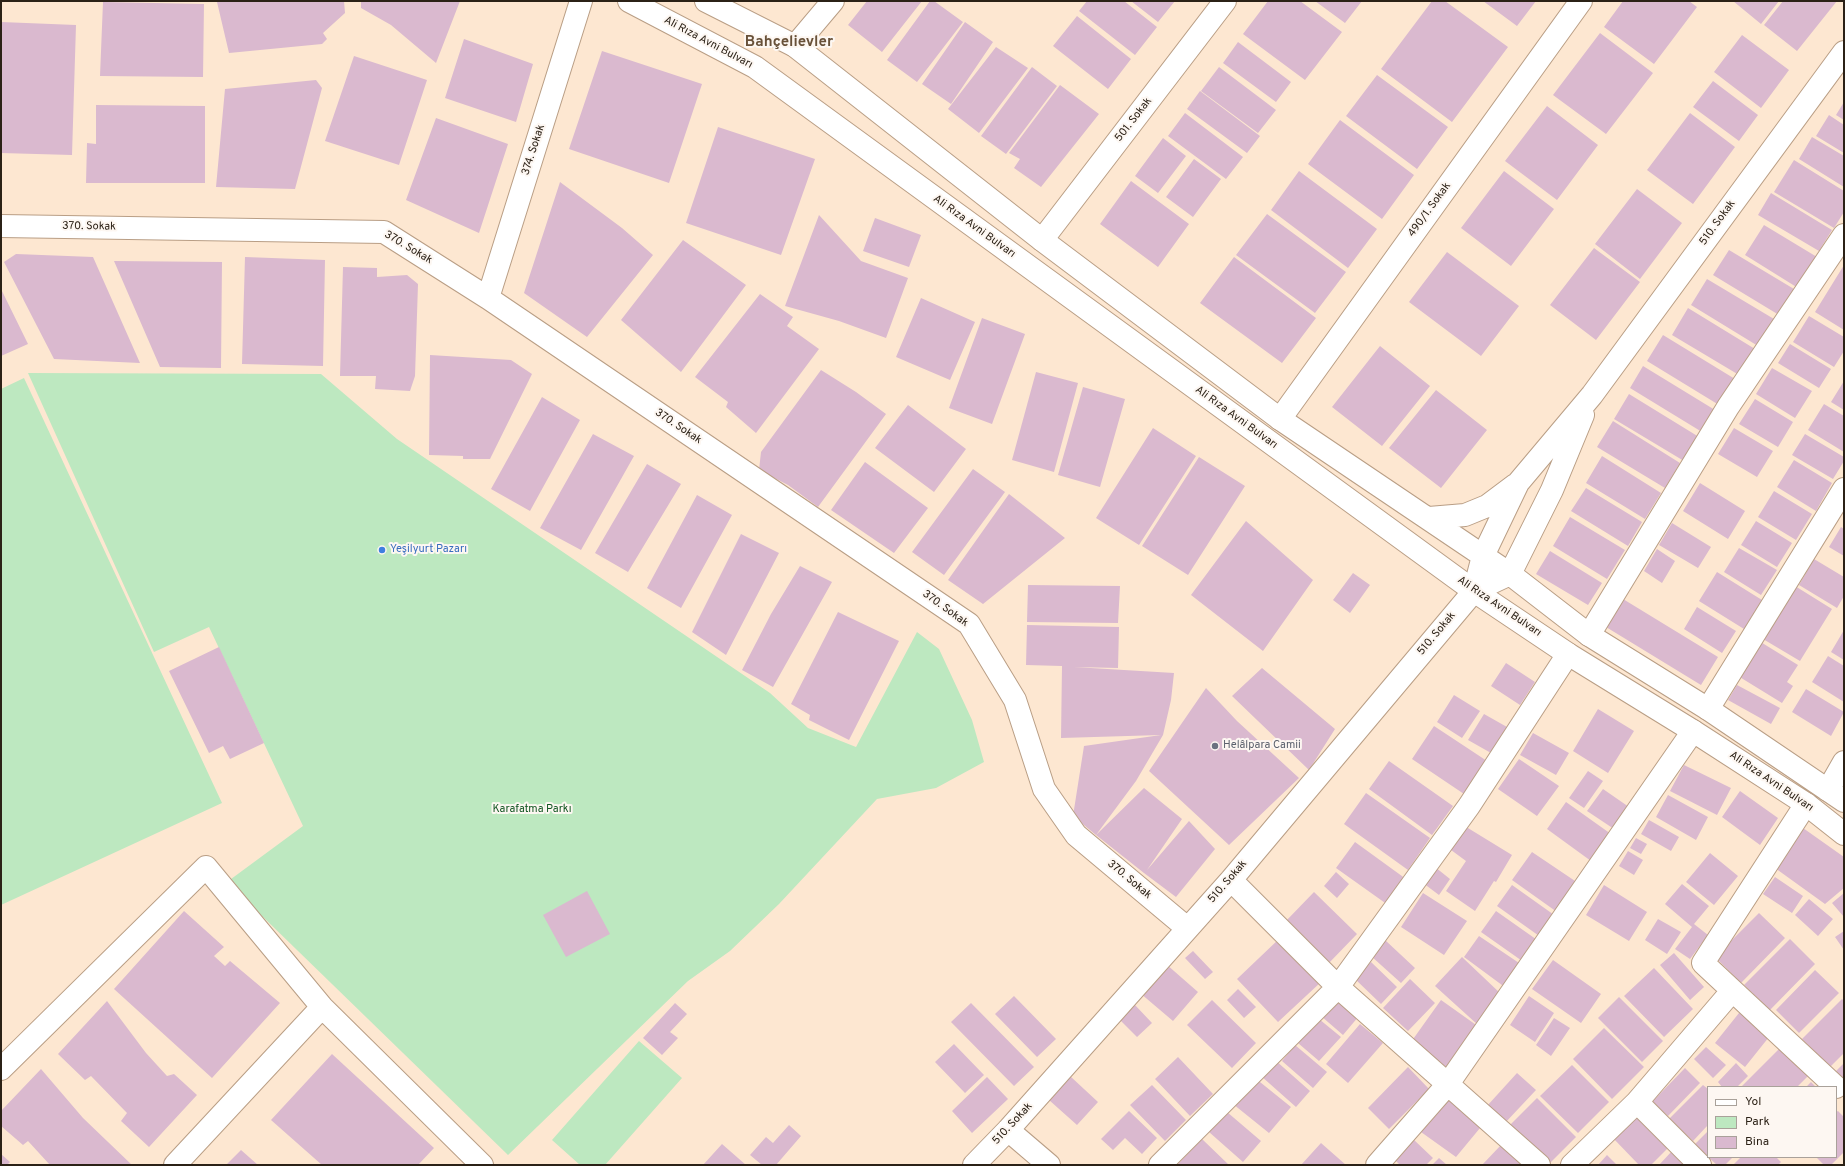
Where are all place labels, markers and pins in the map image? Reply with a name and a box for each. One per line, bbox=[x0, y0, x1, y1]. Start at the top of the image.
place label: Yeşilyurt Pazarı bbox=[390, 543, 467, 557]
marker: Yeşilyurt Pazarı bbox=[377, 545, 387, 555]
place label: Helâlpara Camii bbox=[1223, 739, 1301, 753]
marker: Helâlpara Camii bbox=[1210, 741, 1220, 751]

